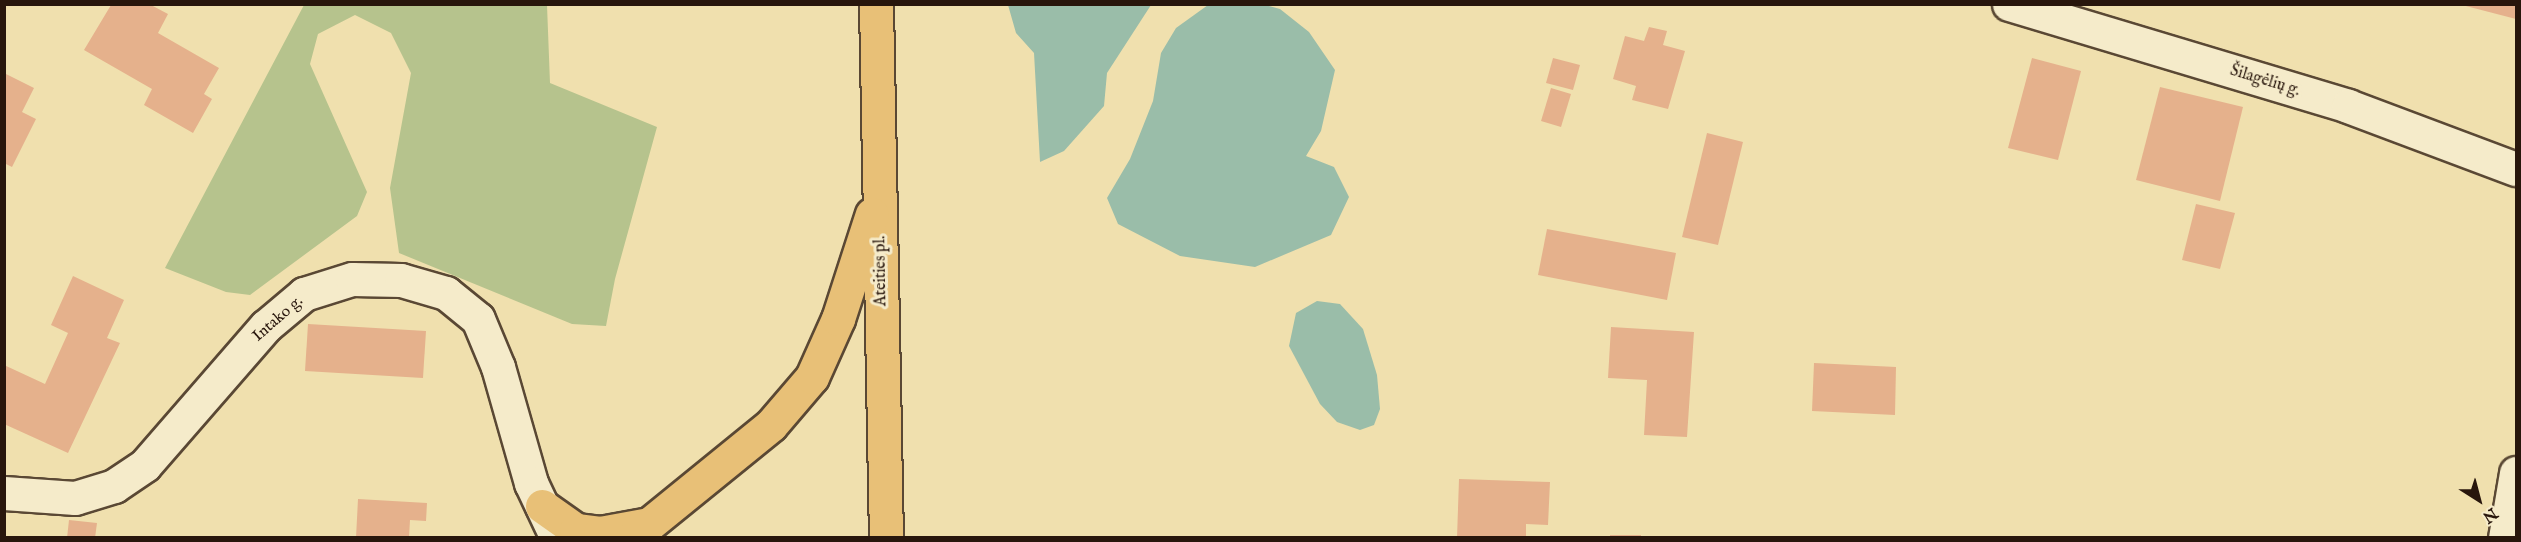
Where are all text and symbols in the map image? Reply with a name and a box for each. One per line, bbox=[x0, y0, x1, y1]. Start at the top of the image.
street label: Šilagėlių g. bbox=[2228, 61, 2302, 101]
street label: Ateities pl. bbox=[871, 236, 891, 306]
street label: Intako g. bbox=[249, 292, 307, 346]
north arrow bbox=[2449, 470, 2509, 530]
text: N bbox=[2478, 502, 2501, 527]

